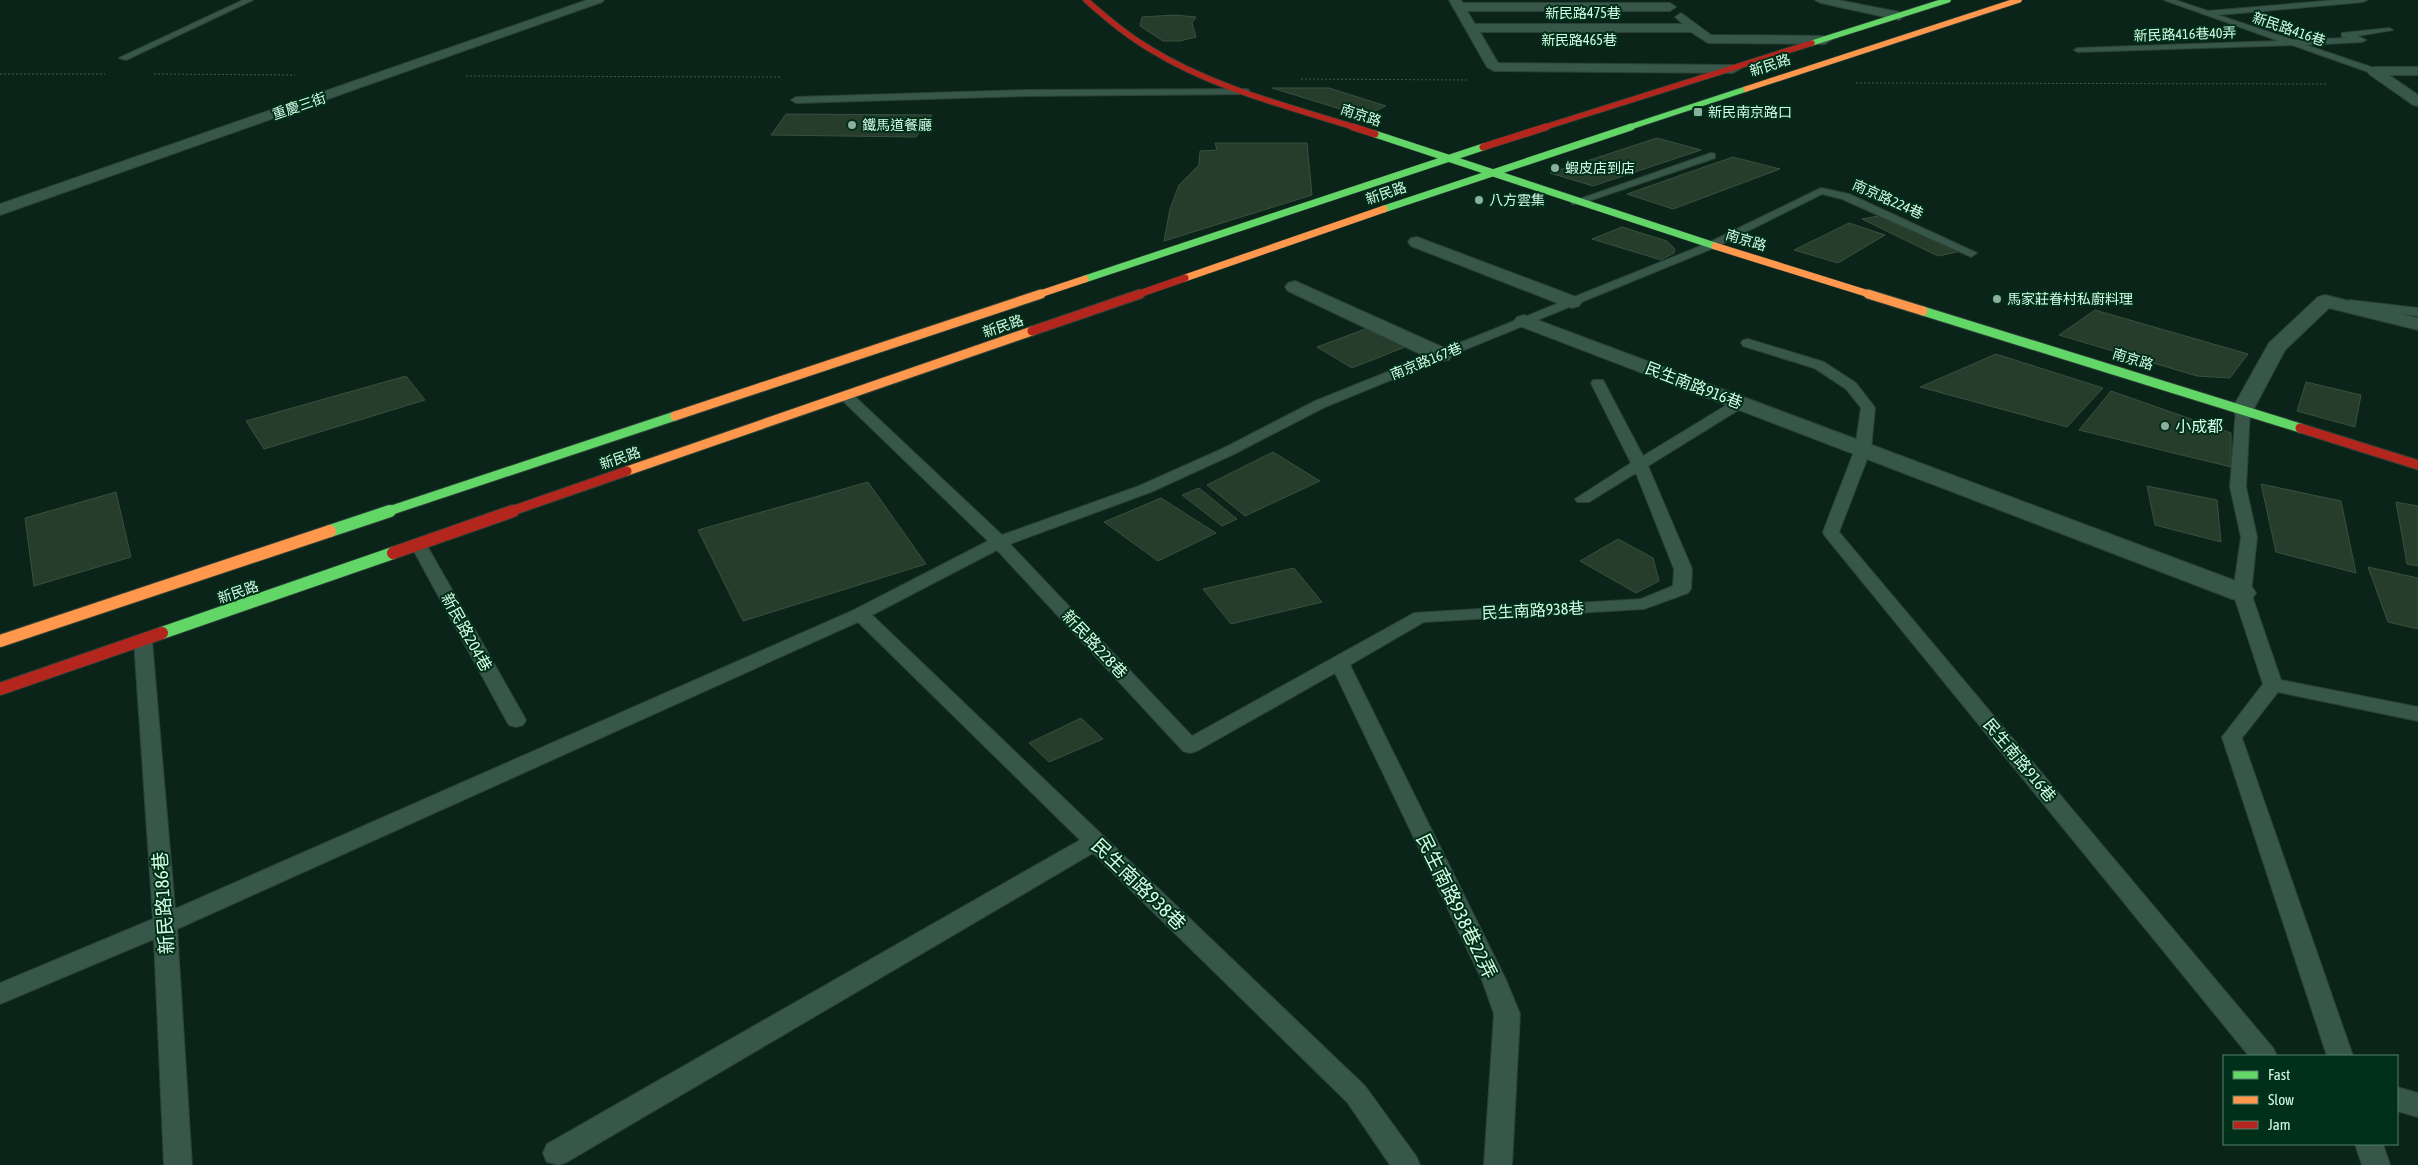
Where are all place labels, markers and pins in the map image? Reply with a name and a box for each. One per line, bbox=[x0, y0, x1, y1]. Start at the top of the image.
place label: 新民南京路口 bbox=[1708, 104, 1792, 120]
marker: 新民南京路口 bbox=[1692, 106, 1704, 118]
place label: 鐵馬道餐廳 bbox=[862, 117, 932, 133]
marker: 鐵馬道餐廳 bbox=[846, 119, 858, 131]
place label: 蝦皮店到店 bbox=[1565, 160, 1635, 176]
marker: 蝦皮店到店 bbox=[1549, 162, 1561, 174]
place label: 八方雲集 bbox=[1489, 192, 1545, 208]
marker: 八方雲集 bbox=[1473, 194, 1485, 206]
place label: 馬家莊眷村私廚料理 bbox=[2007, 291, 2133, 307]
marker: 馬家莊眷村私廚料理 bbox=[1991, 293, 2003, 305]
place label: 小成都 bbox=[2175, 417, 2223, 435]
marker: 小成都 bbox=[2159, 420, 2171, 432]

